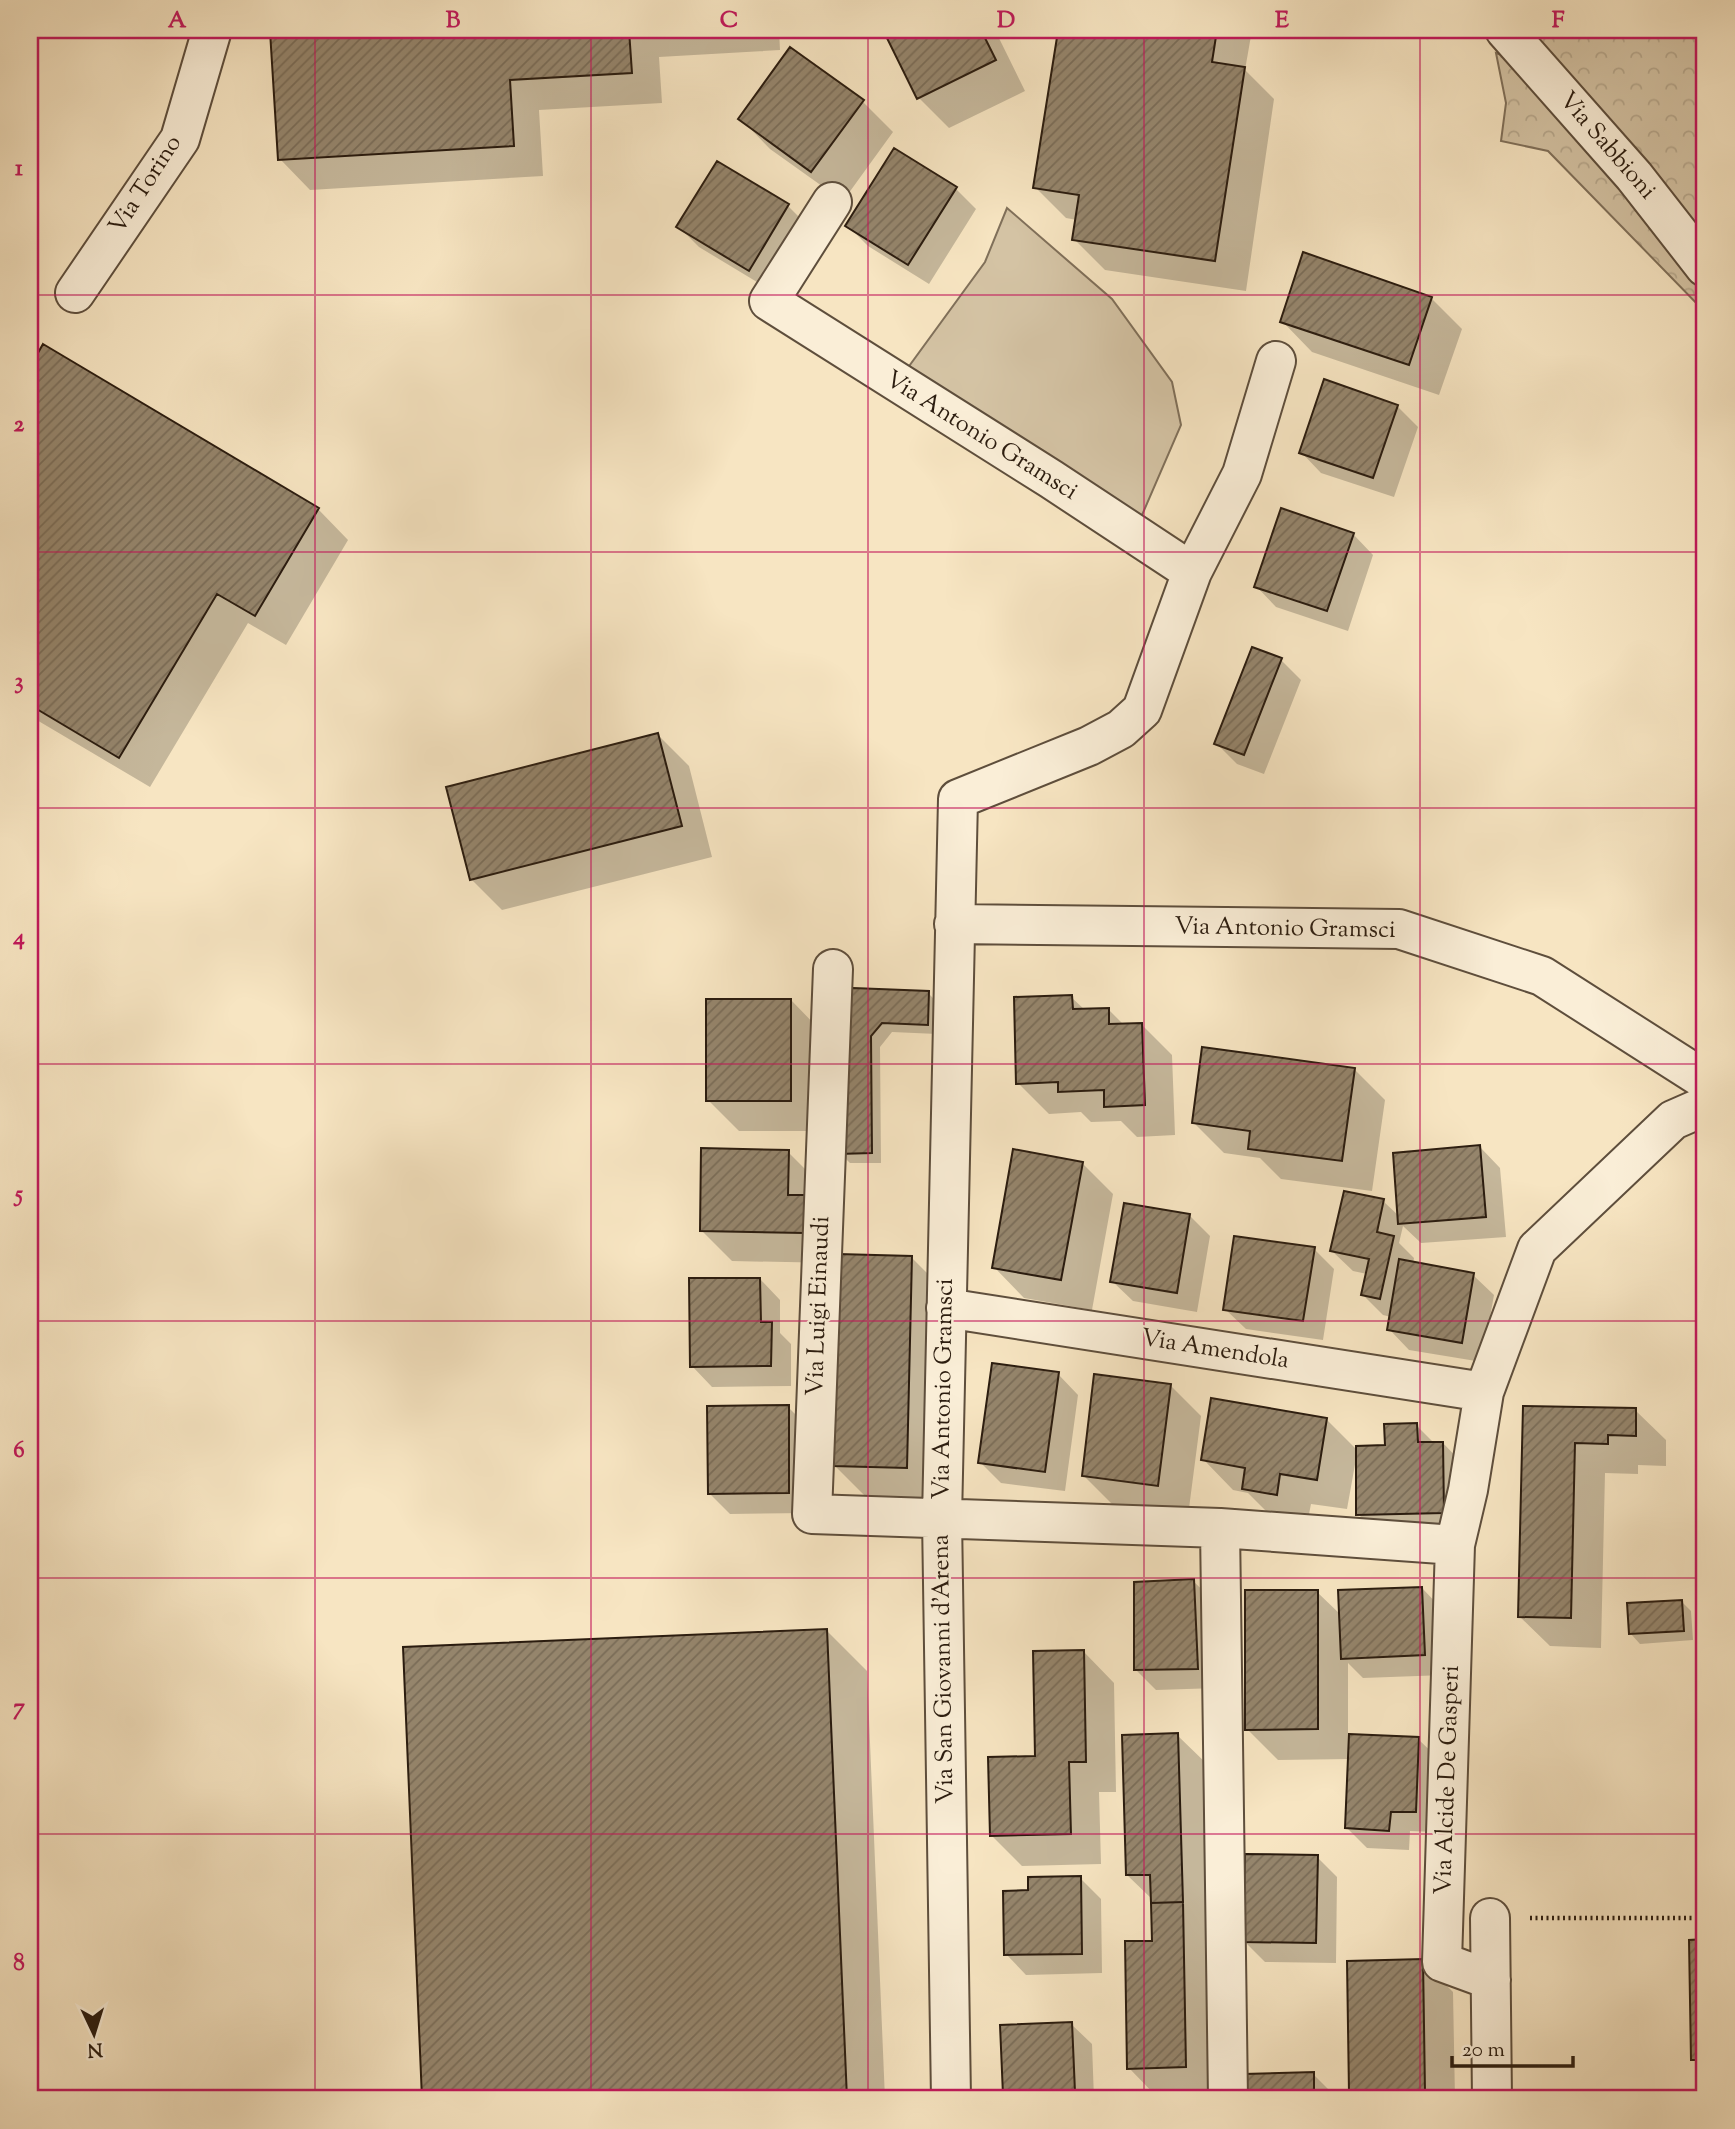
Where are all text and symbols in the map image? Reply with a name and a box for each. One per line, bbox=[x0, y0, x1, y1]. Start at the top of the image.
text: A bbox=[168, 5, 187, 38]
text: B bbox=[446, 5, 461, 38]
text: C bbox=[720, 5, 738, 38]
text: D bbox=[997, 5, 1015, 38]
text: E bbox=[1275, 5, 1289, 38]
text: F bbox=[1552, 5, 1565, 38]
street label: Via Sabbioni bbox=[1551, 85, 1664, 207]
street label: Via Torino bbox=[101, 129, 191, 241]
text: 1 bbox=[15, 153, 23, 186]
street label: Via Antonio Gramsci bbox=[878, 363, 1084, 509]
text: 2 bbox=[14, 409, 25, 442]
text: 3 bbox=[14, 666, 24, 699]
street label: Via Antonio Gramsci bbox=[1174, 910, 1396, 948]
text: 4 bbox=[12, 922, 25, 955]
text: 5 bbox=[13, 1179, 23, 1212]
street label: Via Luigi Einaudi bbox=[799, 1215, 839, 1397]
street label: Via Antonio Gramsci bbox=[925, 1278, 963, 1500]
street label: Via Amendola bbox=[1139, 1322, 1291, 1378]
text: 6 bbox=[13, 1435, 25, 1468]
street label: Via San Giovanni d'Arena bbox=[925, 1534, 963, 1804]
street label: Via Alcide De Gasperi bbox=[1427, 1664, 1469, 1895]
text: 7 bbox=[13, 1692, 25, 1725]
text: 8 bbox=[13, 1948, 25, 1981]
north arrow bbox=[60, 2000, 130, 2070]
scale bar bbox=[1452, 2024, 1572, 2068]
text: N bbox=[87, 2034, 104, 2062]
text: 20 m bbox=[1462, 2036, 1505, 2066]

